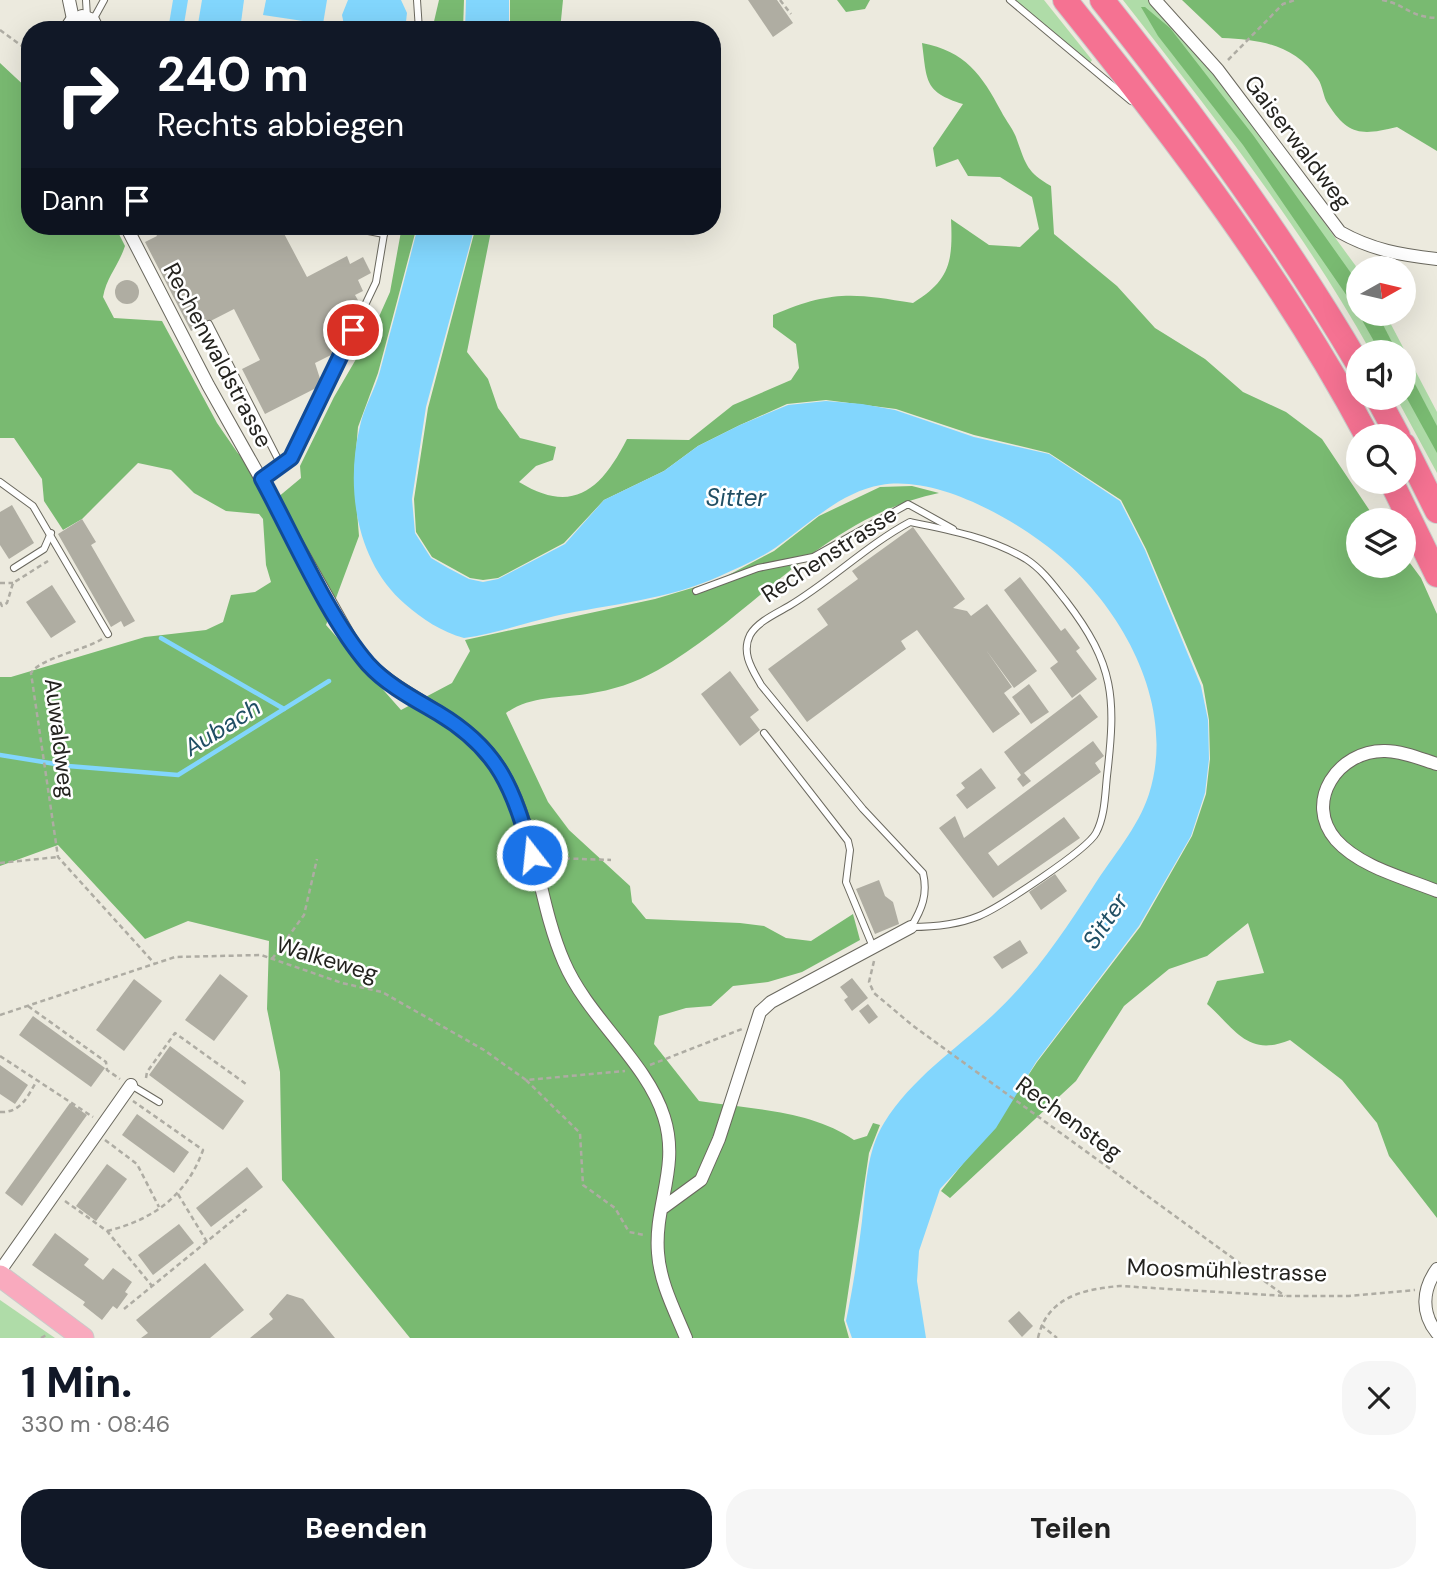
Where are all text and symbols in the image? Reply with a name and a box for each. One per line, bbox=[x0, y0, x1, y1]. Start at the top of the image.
text: 240 m bbox=[157, 42, 309, 106]
icon: right bbox=[42, 49, 133, 140]
street label: Gaiserwaldweg bbox=[1238, 69, 1358, 215]
text: Rechts abbiegen bbox=[157, 104, 404, 146]
icon: arrive bbox=[118, 182, 156, 220]
text: Dann bbox=[42, 184, 104, 218]
north arrow bbox=[1346, 256, 1416, 326]
map controls bbox=[1346, 256, 1416, 578]
street label: Rechenwaldstrasse bbox=[157, 257, 279, 453]
pin bbox=[323, 300, 383, 360]
icon: arrive bbox=[334, 311, 372, 349]
button: sound bbox=[1346, 340, 1416, 410]
button: search bbox=[1346, 424, 1416, 494]
water label: Sitter bbox=[706, 482, 767, 513]
street label: Rechenstrasse bbox=[755, 499, 903, 609]
button: layers bbox=[1346, 508, 1416, 578]
street label: Auwaldweg bbox=[38, 676, 82, 800]
water label: Aubach bbox=[177, 691, 266, 763]
position arrow bbox=[495, 818, 569, 892]
water label: Sitter bbox=[1075, 886, 1135, 955]
street label: Walkeweg bbox=[272, 929, 382, 989]
street label: Rechensteg bbox=[1010, 1069, 1128, 1167]
street label: Moosmühlestrasse bbox=[1126, 1252, 1328, 1288]
text: 1 Min. bbox=[21, 1355, 132, 1410]
button: close bbox=[1342, 1361, 1416, 1435]
text: 330 m · 08:46 bbox=[21, 1409, 170, 1439]
button: Beenden bbox=[21, 1489, 712, 1569]
button: Teilen bbox=[726, 1489, 1416, 1569]

